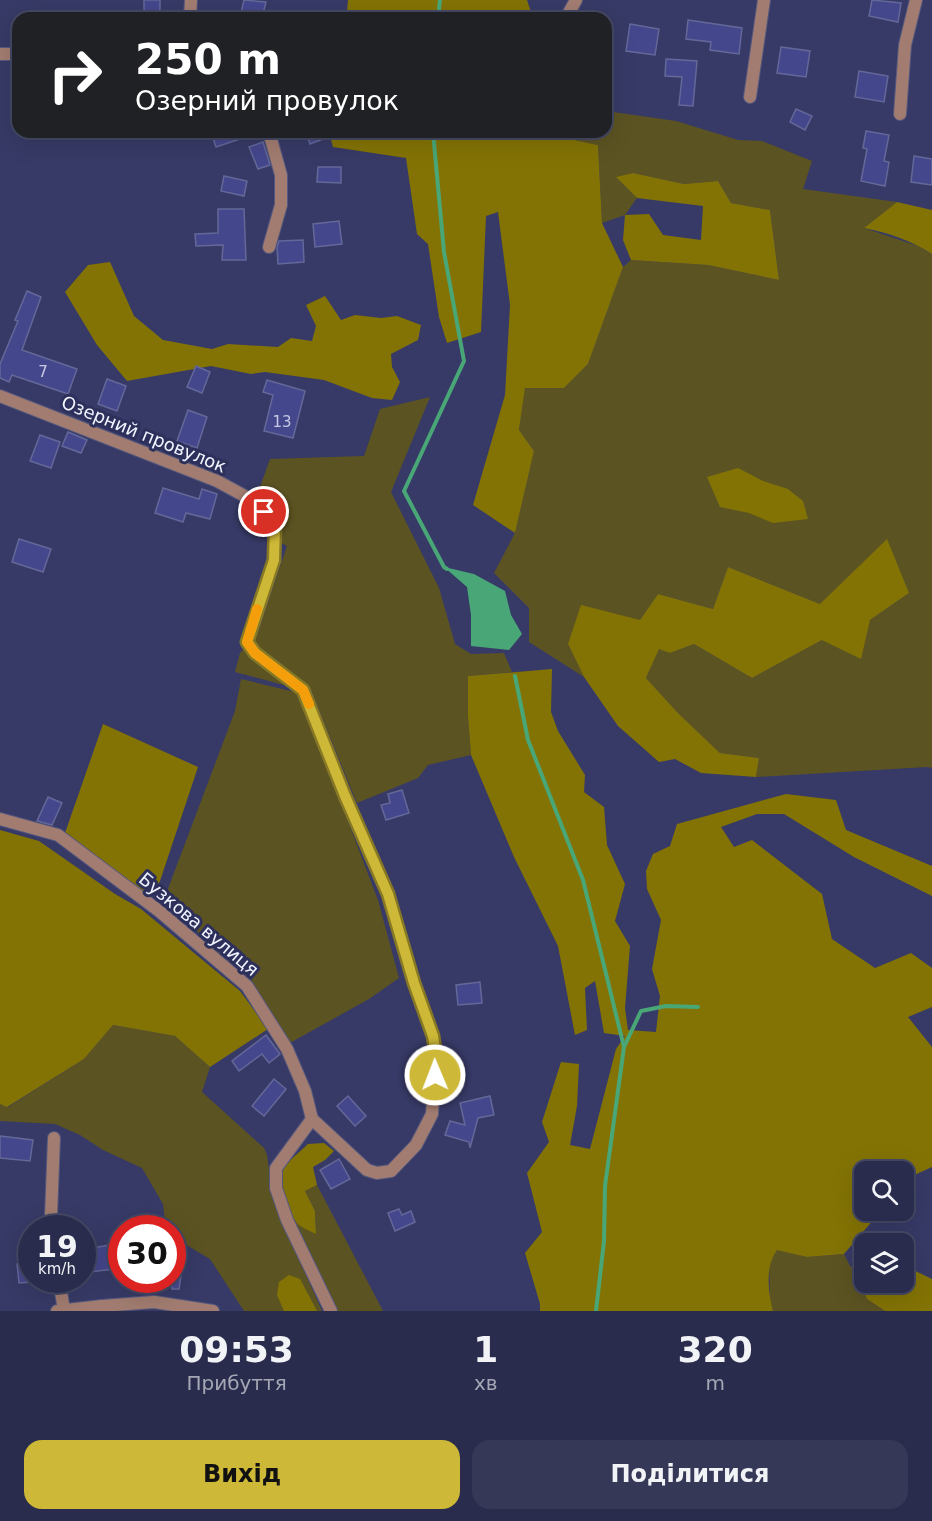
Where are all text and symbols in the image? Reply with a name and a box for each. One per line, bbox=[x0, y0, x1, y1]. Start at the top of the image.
text: 250 m bbox=[135, 35, 281, 84]
icon: right bbox=[36, 36, 114, 114]
text: Озерний провулок bbox=[135, 85, 399, 116]
house number: 7 bbox=[38, 363, 48, 381]
street label: Озерний провулок bbox=[58, 391, 230, 477]
house number: 13 bbox=[272, 413, 292, 431]
pin bbox=[238, 486, 289, 537]
icon: arrive bbox=[247, 495, 280, 528]
street label: Бузкова вулиця bbox=[135, 868, 263, 980]
position arrow bbox=[403, 1043, 467, 1107]
map controls bbox=[854, 1161, 914, 1293]
button: search bbox=[854, 1161, 914, 1221]
speed limit sign: 30 bbox=[108, 1215, 186, 1293]
text: 19 bbox=[36, 1229, 78, 1264]
button: layers bbox=[854, 1233, 914, 1293]
text: km/h bbox=[38, 1260, 76, 1278]
text: 09:53 bbox=[179, 1329, 294, 1370]
text: 1 bbox=[473, 1329, 498, 1370]
text: 320 bbox=[678, 1329, 753, 1370]
text: Прибуття bbox=[186, 1371, 287, 1395]
text: хв bbox=[474, 1371, 498, 1395]
text: m bbox=[705, 1371, 725, 1395]
button: Вихід bbox=[24, 1440, 460, 1509]
button: Поділитися bbox=[472, 1440, 908, 1509]

